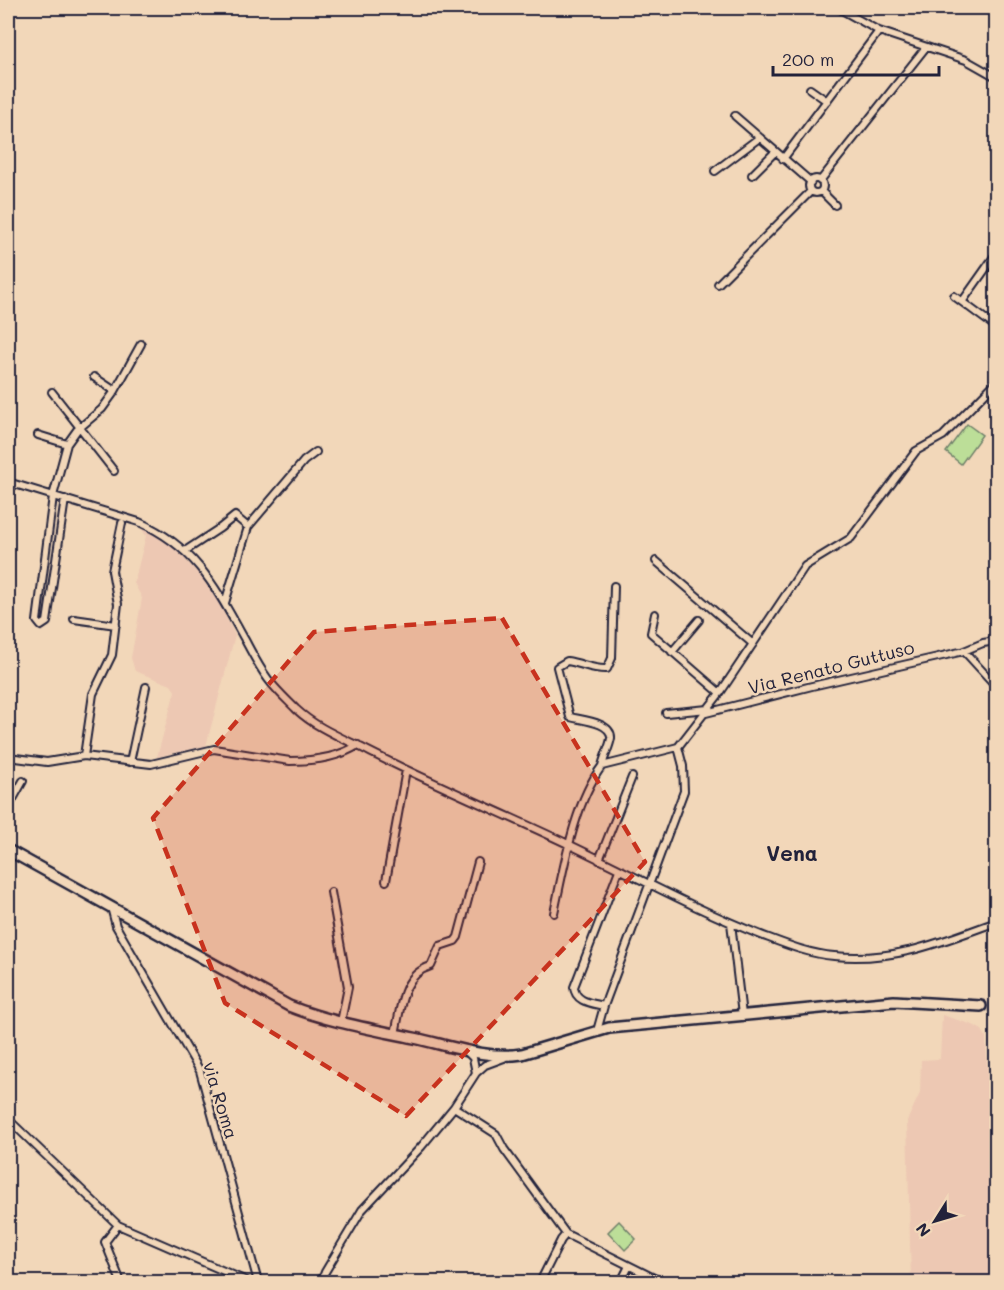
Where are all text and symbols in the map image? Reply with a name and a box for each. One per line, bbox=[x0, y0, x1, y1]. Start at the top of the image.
scale bar bbox=[773, 39, 940, 77]
text: 200 m bbox=[782, 47, 834, 71]
street label: Via Renato Guttuso bbox=[745, 635, 917, 699]
district label: Vena bbox=[766, 839, 818, 866]
street label: via Roma bbox=[198, 1058, 244, 1142]
north arrow bbox=[905, 1191, 965, 1251]
text: N bbox=[911, 1219, 935, 1242]

